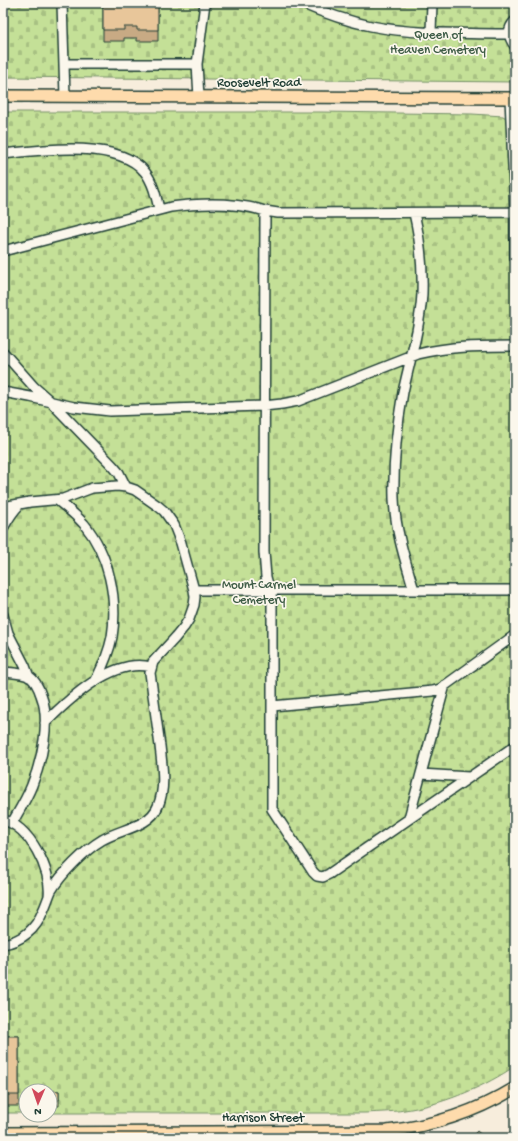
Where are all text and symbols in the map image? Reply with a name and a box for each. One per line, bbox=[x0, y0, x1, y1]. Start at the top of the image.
park label: Queen of Heaven Cemetery bbox=[390, 28, 486, 58]
street label: Roosevelt Road bbox=[217, 76, 302, 91]
park label: Mount Carmel Cemetery bbox=[222, 578, 296, 608]
north arrow bbox=[18, 1083, 58, 1123]
text: N bbox=[34, 1105, 42, 1117]
street label: Harrison Street bbox=[222, 1111, 306, 1126]

